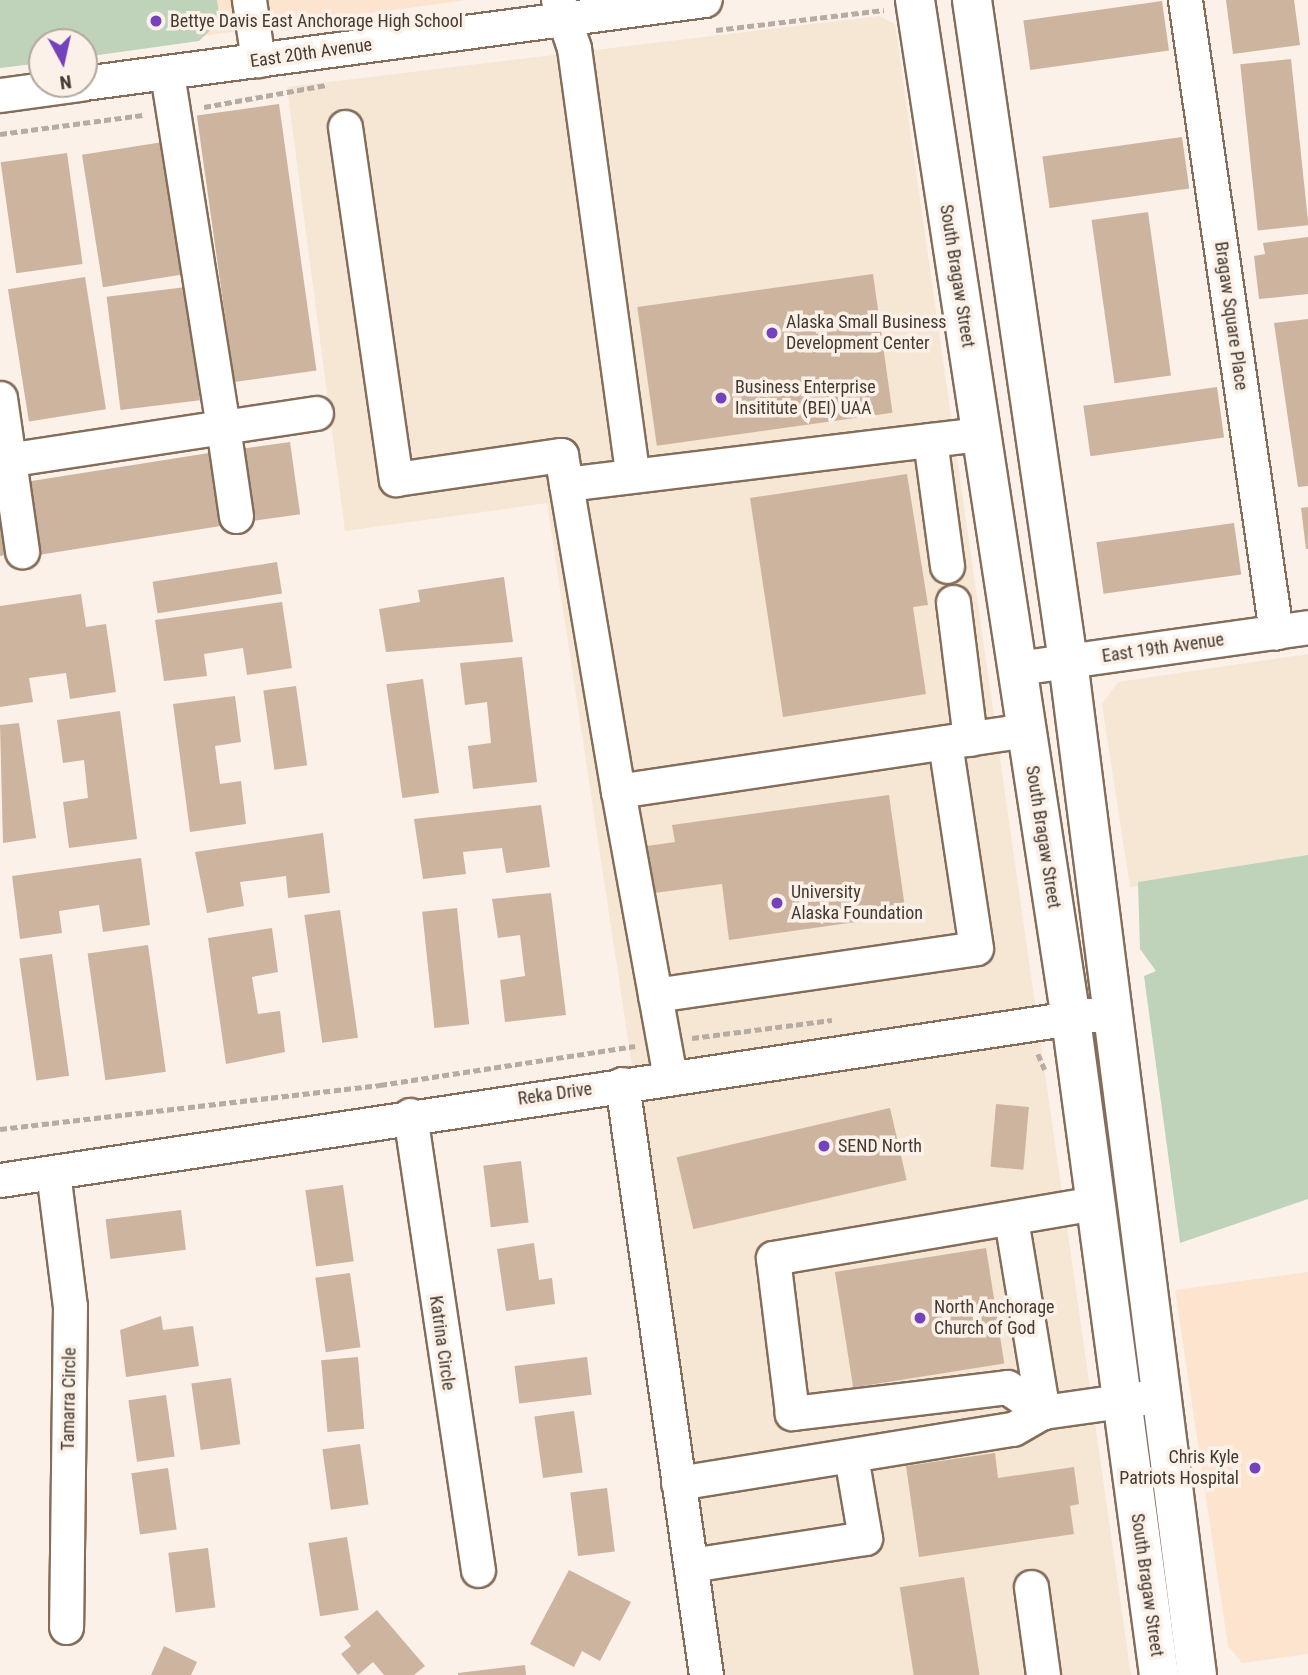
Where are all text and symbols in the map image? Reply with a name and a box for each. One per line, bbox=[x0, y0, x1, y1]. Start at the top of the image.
place label: Bettye Davis East Anchorage High School bbox=[170, 10, 463, 32]
marker: Bettye Davis East Anchorage High School bbox=[148, 13, 164, 29]
north arrow bbox=[28, 28, 98, 98]
street label: East 20th Avenue bbox=[249, 34, 373, 72]
text: N bbox=[58, 70, 73, 95]
street label: South Bragaw Street bbox=[935, 203, 979, 349]
street label: Bragaw Square Place bbox=[1210, 240, 1252, 392]
place label: Alaska Small Business Development Center bbox=[786, 312, 947, 354]
marker: Alaska Small Business Development Center bbox=[764, 325, 780, 341]
place label: Business Enterprise Insititute (BEI) UAA bbox=[735, 377, 876, 420]
marker: Business Enterprise Insititute (BEI) UAA bbox=[713, 390, 729, 406]
street label: East 19th Avenue bbox=[1101, 629, 1225, 667]
street label: South Bragaw Street bbox=[1021, 764, 1065, 910]
place label: University Alaska Foundation bbox=[791, 882, 923, 924]
marker: University Alaska Foundation bbox=[769, 895, 785, 911]
street label: Reka Drive bbox=[516, 1078, 594, 1110]
place label: SEND North bbox=[838, 1135, 922, 1157]
marker: SEND North bbox=[816, 1138, 832, 1154]
street label: Katrina Circle bbox=[425, 1294, 459, 1392]
place label: North Anchorage Church of God bbox=[934, 1297, 1054, 1340]
marker: North Anchorage Church of God bbox=[912, 1310, 928, 1326]
street label: Tamarra Circle bbox=[57, 1347, 81, 1451]
place label: Chris Kyle Patriots Hospital bbox=[1119, 1447, 1239, 1490]
marker: Chris Kyle Patriots Hospital bbox=[1245, 1458, 1265, 1478]
street label: South Bragaw Street bbox=[1126, 1512, 1168, 1658]

